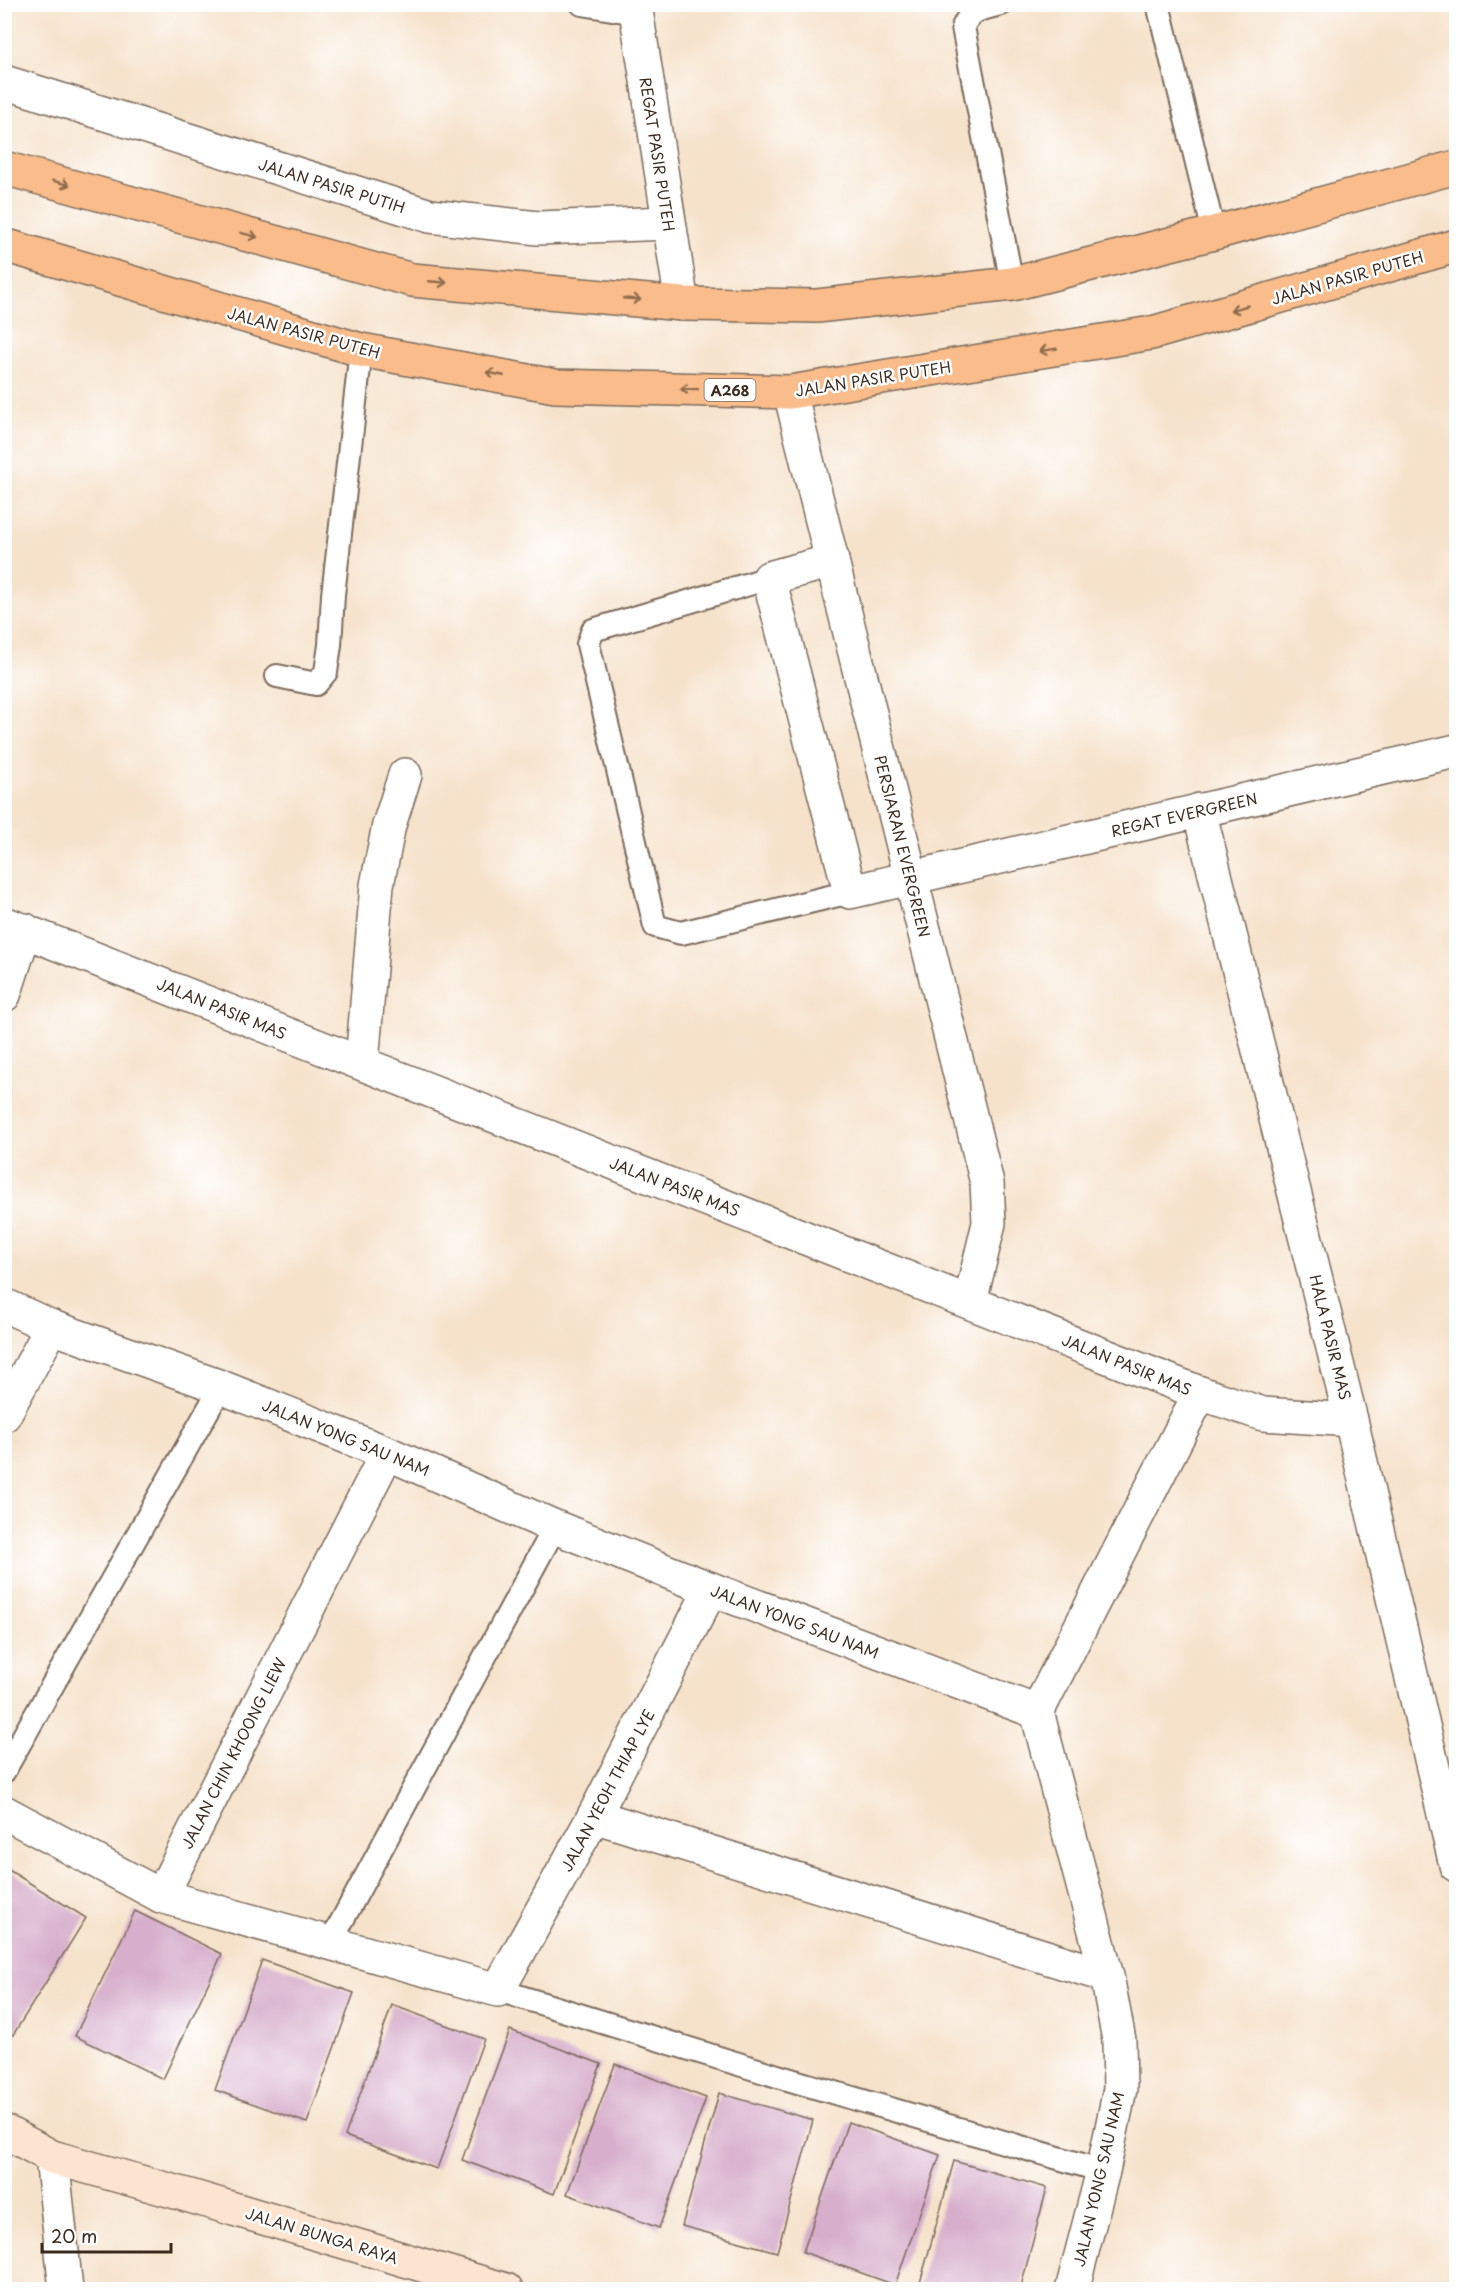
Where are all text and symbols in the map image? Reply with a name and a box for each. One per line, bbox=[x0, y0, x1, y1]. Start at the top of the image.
street label: REGAT PASIR PUTEH bbox=[634, 75, 682, 233]
street label: JALAN PASIR PUTIH bbox=[256, 152, 408, 218]
one-way arrow bbox=[51, 178, 70, 189]
one-way arrow bbox=[239, 230, 258, 241]
street label: JALAN PASIR PUTEH bbox=[1268, 244, 1426, 310]
one-way arrow bbox=[427, 277, 447, 288]
one-way arrow bbox=[622, 294, 642, 305]
street label: JALAN PASIR PUTEH bbox=[225, 301, 383, 363]
one-way arrow bbox=[1230, 303, 1249, 314]
one-way arrow bbox=[1039, 344, 1059, 355]
street label: JALAN PASIR PUTEH bbox=[794, 354, 952, 402]
one-way arrow bbox=[486, 369, 505, 380]
road number: A268 bbox=[704, 379, 756, 401]
one-way arrow bbox=[679, 383, 699, 395]
street label: PERSIARAN EVERGREEN bbox=[869, 752, 937, 940]
street label: REGAT EVERGREEN bbox=[1109, 786, 1259, 842]
street label: JALAN PASIR MAS bbox=[154, 971, 290, 1045]
street label: JALAN PASIR MAS bbox=[606, 1150, 744, 1222]
street label: HALA PASIR MAS bbox=[1304, 1272, 1358, 1402]
street label: JALAN PASIR MAS bbox=[1059, 1327, 1195, 1401]
street label: JALAN YONG SAU NAM bbox=[259, 1393, 433, 1481]
street label: JALAN YONG SAU NAM bbox=[708, 1578, 882, 1664]
street label: JALAN CHIN KHOONG LIEW bbox=[175, 1653, 292, 1852]
street label: JALAN YEOH THIAP LYE bbox=[554, 1705, 660, 1875]
street label: JALAN YONG SAU NAM bbox=[1067, 2089, 1129, 2269]
street label: JALAN BUNGA RAYA bbox=[243, 2201, 401, 2269]
scale bar bbox=[42, 2216, 171, 2254]
text: 20 m bbox=[51, 2222, 97, 2249]

